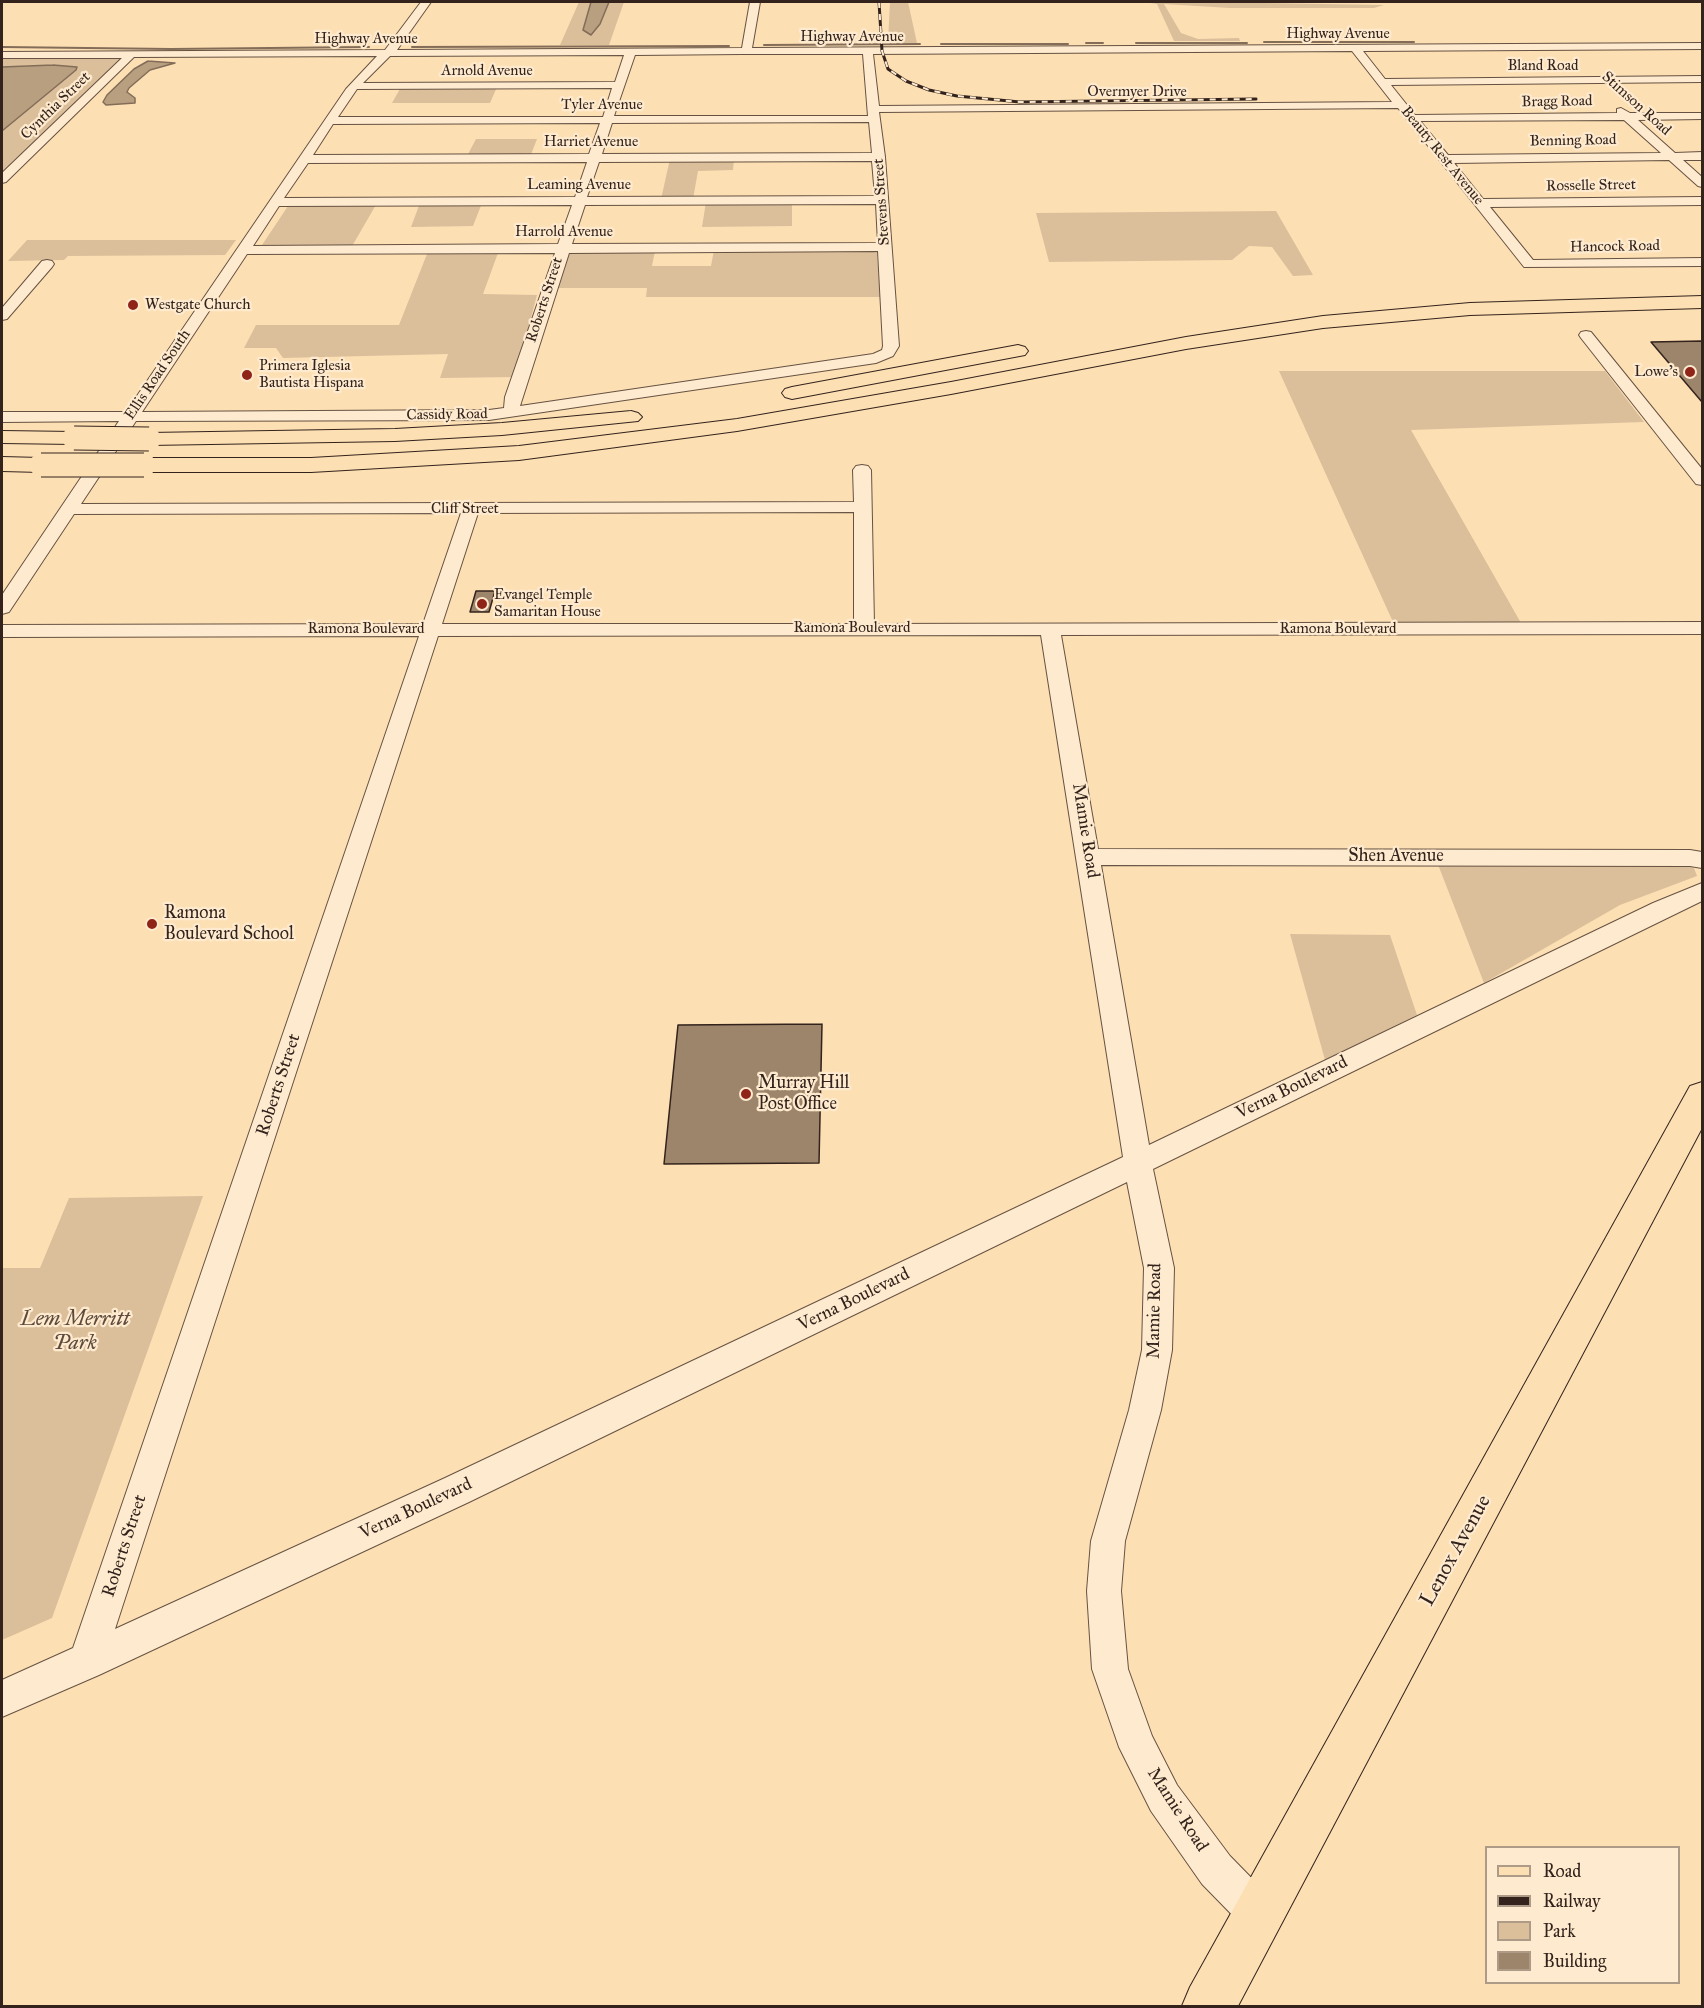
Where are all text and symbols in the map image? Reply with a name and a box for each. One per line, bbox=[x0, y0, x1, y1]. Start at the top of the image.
street label: Highway Avenue bbox=[1286, 25, 1390, 43]
street label: Highway Avenue bbox=[800, 28, 904, 46]
street label: Highway Avenue bbox=[314, 30, 418, 48]
street label: Bland Road bbox=[1507, 57, 1579, 75]
street label: Arnold Avenue bbox=[441, 62, 533, 80]
street label: Cynthia Street bbox=[17, 68, 95, 144]
street label: Stimson Road bbox=[1598, 68, 1674, 140]
street label: Overmyer Drive bbox=[1087, 83, 1187, 101]
street label: Bragg Road bbox=[1521, 92, 1593, 112]
street label: Tyler Avenue bbox=[561, 96, 643, 114]
street label: Beauty Rest Avenue bbox=[1397, 103, 1487, 209]
street label: Benning Road bbox=[1529, 131, 1617, 151]
street label: Harriet Avenue bbox=[544, 133, 638, 151]
street label: Stevens Street bbox=[870, 158, 894, 246]
street label: Leaming Avenue bbox=[527, 176, 631, 194]
street label: Rosselle Street bbox=[1546, 176, 1636, 196]
street label: Harrold Avenue bbox=[515, 223, 613, 241]
street label: Hancock Road bbox=[1570, 237, 1660, 257]
street label: Roberts Street bbox=[523, 255, 567, 345]
place label: Westgate Church bbox=[145, 296, 250, 314]
marker: Westgate Church bbox=[126, 298, 140, 312]
street label: Ellis Road South bbox=[121, 327, 195, 423]
place label: Primera Iglesia Bautista Hispana bbox=[259, 357, 364, 392]
place label: Lowe's bbox=[1634, 363, 1678, 381]
marker: Lowe's bbox=[1683, 365, 1697, 379]
marker: Primera Iglesia Bautista Hispana bbox=[240, 368, 254, 382]
street label: Cassidy Road bbox=[406, 405, 488, 425]
street label: Cliff Street bbox=[431, 500, 499, 518]
place label: Evangel Temple Samaritan House bbox=[494, 586, 601, 621]
marker: Evangel Temple Samaritan House bbox=[475, 597, 489, 611]
street label: Ramona Boulevard bbox=[793, 619, 911, 637]
street label: Ramona Boulevard bbox=[307, 620, 425, 638]
street label: Ramona Boulevard bbox=[1279, 620, 1397, 638]
street label: Mamie Road bbox=[1067, 782, 1103, 880]
street label: Shen Avenue bbox=[1348, 846, 1444, 868]
place label: Ramona Boulevard School bbox=[164, 903, 294, 946]
marker: Ramona Boulevard School bbox=[145, 917, 159, 931]
street label: Roberts Street bbox=[252, 1031, 306, 1139]
street label: Verna Boulevard bbox=[1233, 1052, 1351, 1124]
place label: Murray Hill Post Office bbox=[758, 1073, 849, 1116]
marker: Murray Hill Post Office bbox=[739, 1087, 753, 1101]
street label: Mamie Road bbox=[1143, 1263, 1167, 1359]
street label: Verna Boulevard bbox=[795, 1264, 913, 1336]
park label: Lem Merritt Park bbox=[21, 1307, 129, 1357]
street label: Verna Boulevard bbox=[356, 1474, 476, 1544]
street label: Lenox Avenue bbox=[1415, 1491, 1497, 1611]
street label: Roberts Street bbox=[98, 1492, 152, 1600]
street label: Mamie Road bbox=[1142, 1764, 1212, 1856]
legend bbox=[1485, 1846, 1680, 1984]
text: Road bbox=[1543, 1860, 1581, 1882]
text: Railway bbox=[1543, 1890, 1600, 1912]
text: Park bbox=[1543, 1920, 1576, 1942]
text: Building bbox=[1543, 1950, 1606, 1972]

